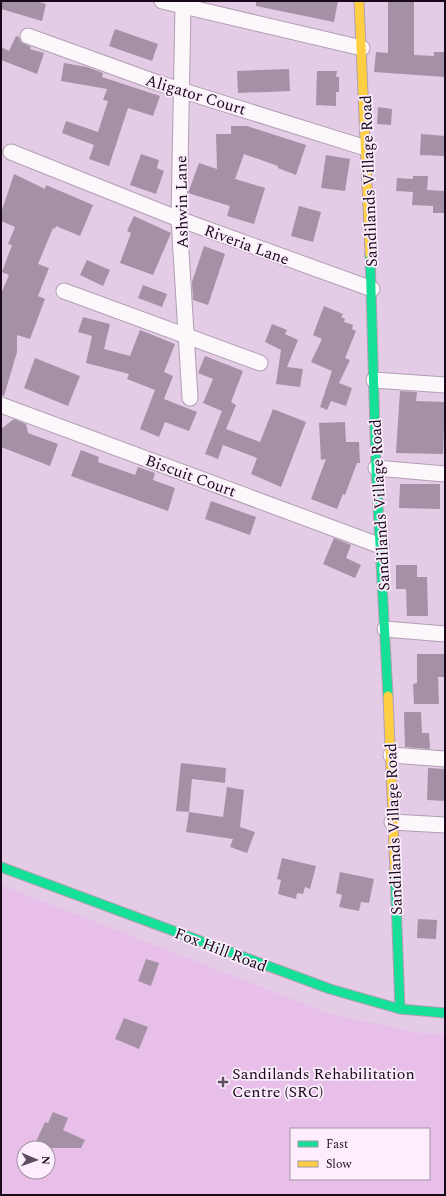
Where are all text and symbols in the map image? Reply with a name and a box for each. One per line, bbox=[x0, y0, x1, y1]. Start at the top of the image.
street label: Aligator Court bbox=[143, 68, 249, 122]
street label: Sandilands Village Road bbox=[354, 95, 384, 267]
street label: Ashwin Lane bbox=[169, 155, 195, 249]
street label: Riveria Lane bbox=[201, 218, 293, 271]
street label: Sandilands Village Road bbox=[364, 418, 396, 591]
street label: Biscuit Court bbox=[142, 448, 240, 504]
street label: Sandilands Village Road bbox=[379, 743, 409, 915]
street label: Fox Hill Road bbox=[171, 921, 270, 979]
place label: Sandilands Rehabilitation Centre (SRC) bbox=[232, 1062, 415, 1104]
marker: Sandilands Rehabilitation Centre (SRC) bbox=[217, 1076, 229, 1088]
legend bbox=[290, 1128, 430, 1180]
text: Fast bbox=[326, 1135, 348, 1154]
north arrow bbox=[16, 1140, 56, 1180]
text: Slow bbox=[326, 1155, 352, 1174]
text: N bbox=[37, 1156, 54, 1165]

